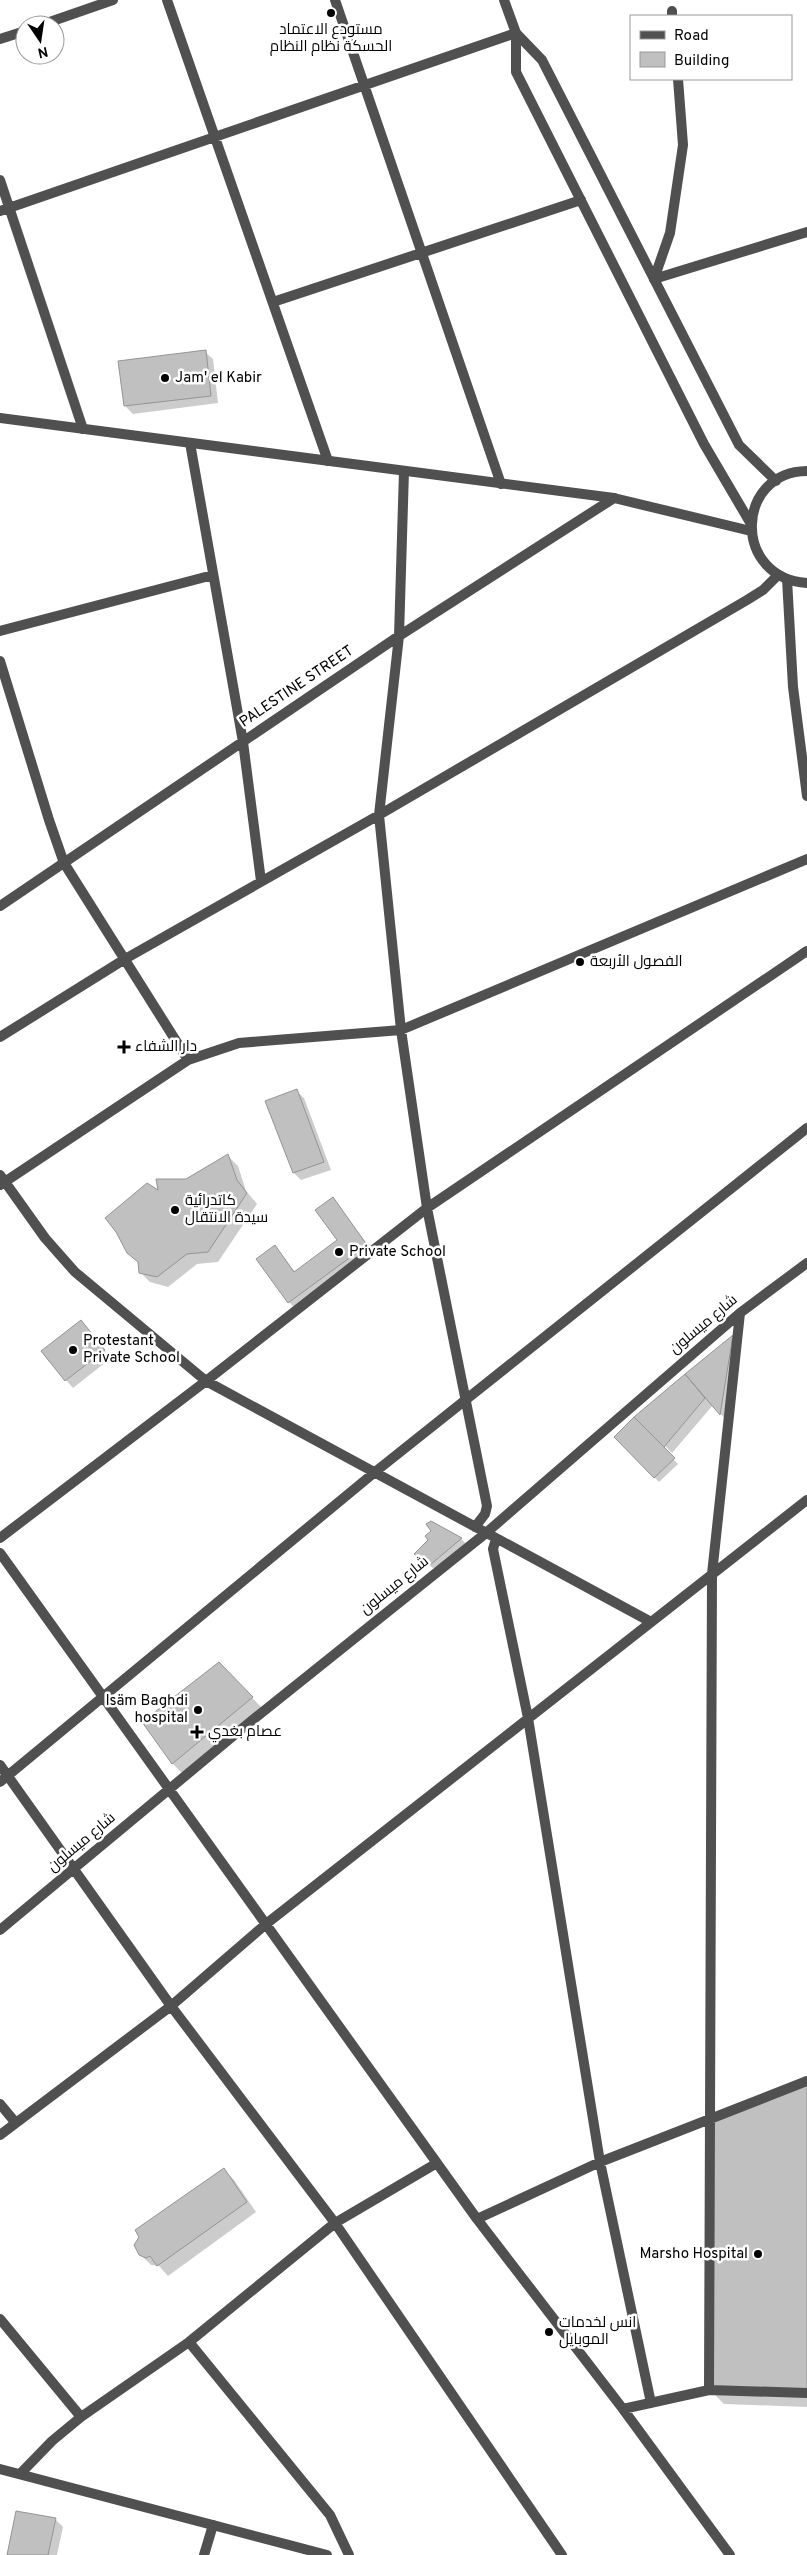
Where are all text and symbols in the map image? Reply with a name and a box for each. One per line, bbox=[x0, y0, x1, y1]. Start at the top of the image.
marker: مستودع الاعتماد الحسكة نظام النظام bbox=[325, 7, 337, 19]
north arrow bbox=[15, 15, 65, 65]
legend bbox=[630, 15, 792, 80]
place label: مستودع الاعتماد الحسكة نظام النظام bbox=[270, 21, 392, 57]
text: Road bbox=[674, 27, 709, 46]
text: N bbox=[36, 42, 49, 61]
text: Building bbox=[674, 52, 729, 71]
place label: Jam' el Kabir bbox=[175, 369, 262, 388]
marker: Jam' el Kabir bbox=[159, 372, 171, 384]
street label: PALESTINE STREET bbox=[236, 642, 358, 732]
place label: الفصول الأربعة bbox=[590, 953, 683, 972]
marker: الفصول الأربعة bbox=[574, 956, 586, 968]
place label: دار الشفاء bbox=[135, 1038, 197, 1057]
marker: دار الشفاء bbox=[117, 1040, 131, 1054]
place label: كاتدرائية سيدة الانتقال bbox=[185, 1192, 268, 1228]
marker: كاتدرائية سيدة الانتقال bbox=[169, 1204, 181, 1216]
place label: Private School bbox=[349, 1243, 446, 1262]
marker: Private School bbox=[333, 1246, 345, 1258]
street label: شارع ميسلون bbox=[666, 1291, 742, 1359]
place label: Protestant Private School bbox=[83, 1332, 180, 1368]
marker: Protestant Private School bbox=[67, 1344, 79, 1356]
street label: شارع ميسلون bbox=[357, 1553, 433, 1619]
place label: Isäm Baghdi hospital bbox=[106, 1692, 188, 1728]
marker: Isäm Baghdi hospital bbox=[192, 1704, 204, 1716]
place label: عصام بغدي bbox=[208, 1723, 282, 1743]
marker: عصام بغدي bbox=[190, 1725, 204, 1739]
street label: شارع ميسلون bbox=[44, 1809, 120, 1877]
place label: Marsho Hospital bbox=[640, 2245, 748, 2264]
marker: Marsho Hospital bbox=[752, 2248, 764, 2260]
place label: انس لخدمات الموبايل bbox=[559, 2314, 636, 2350]
marker: انس لخدمات الموبايل bbox=[543, 2326, 555, 2338]

